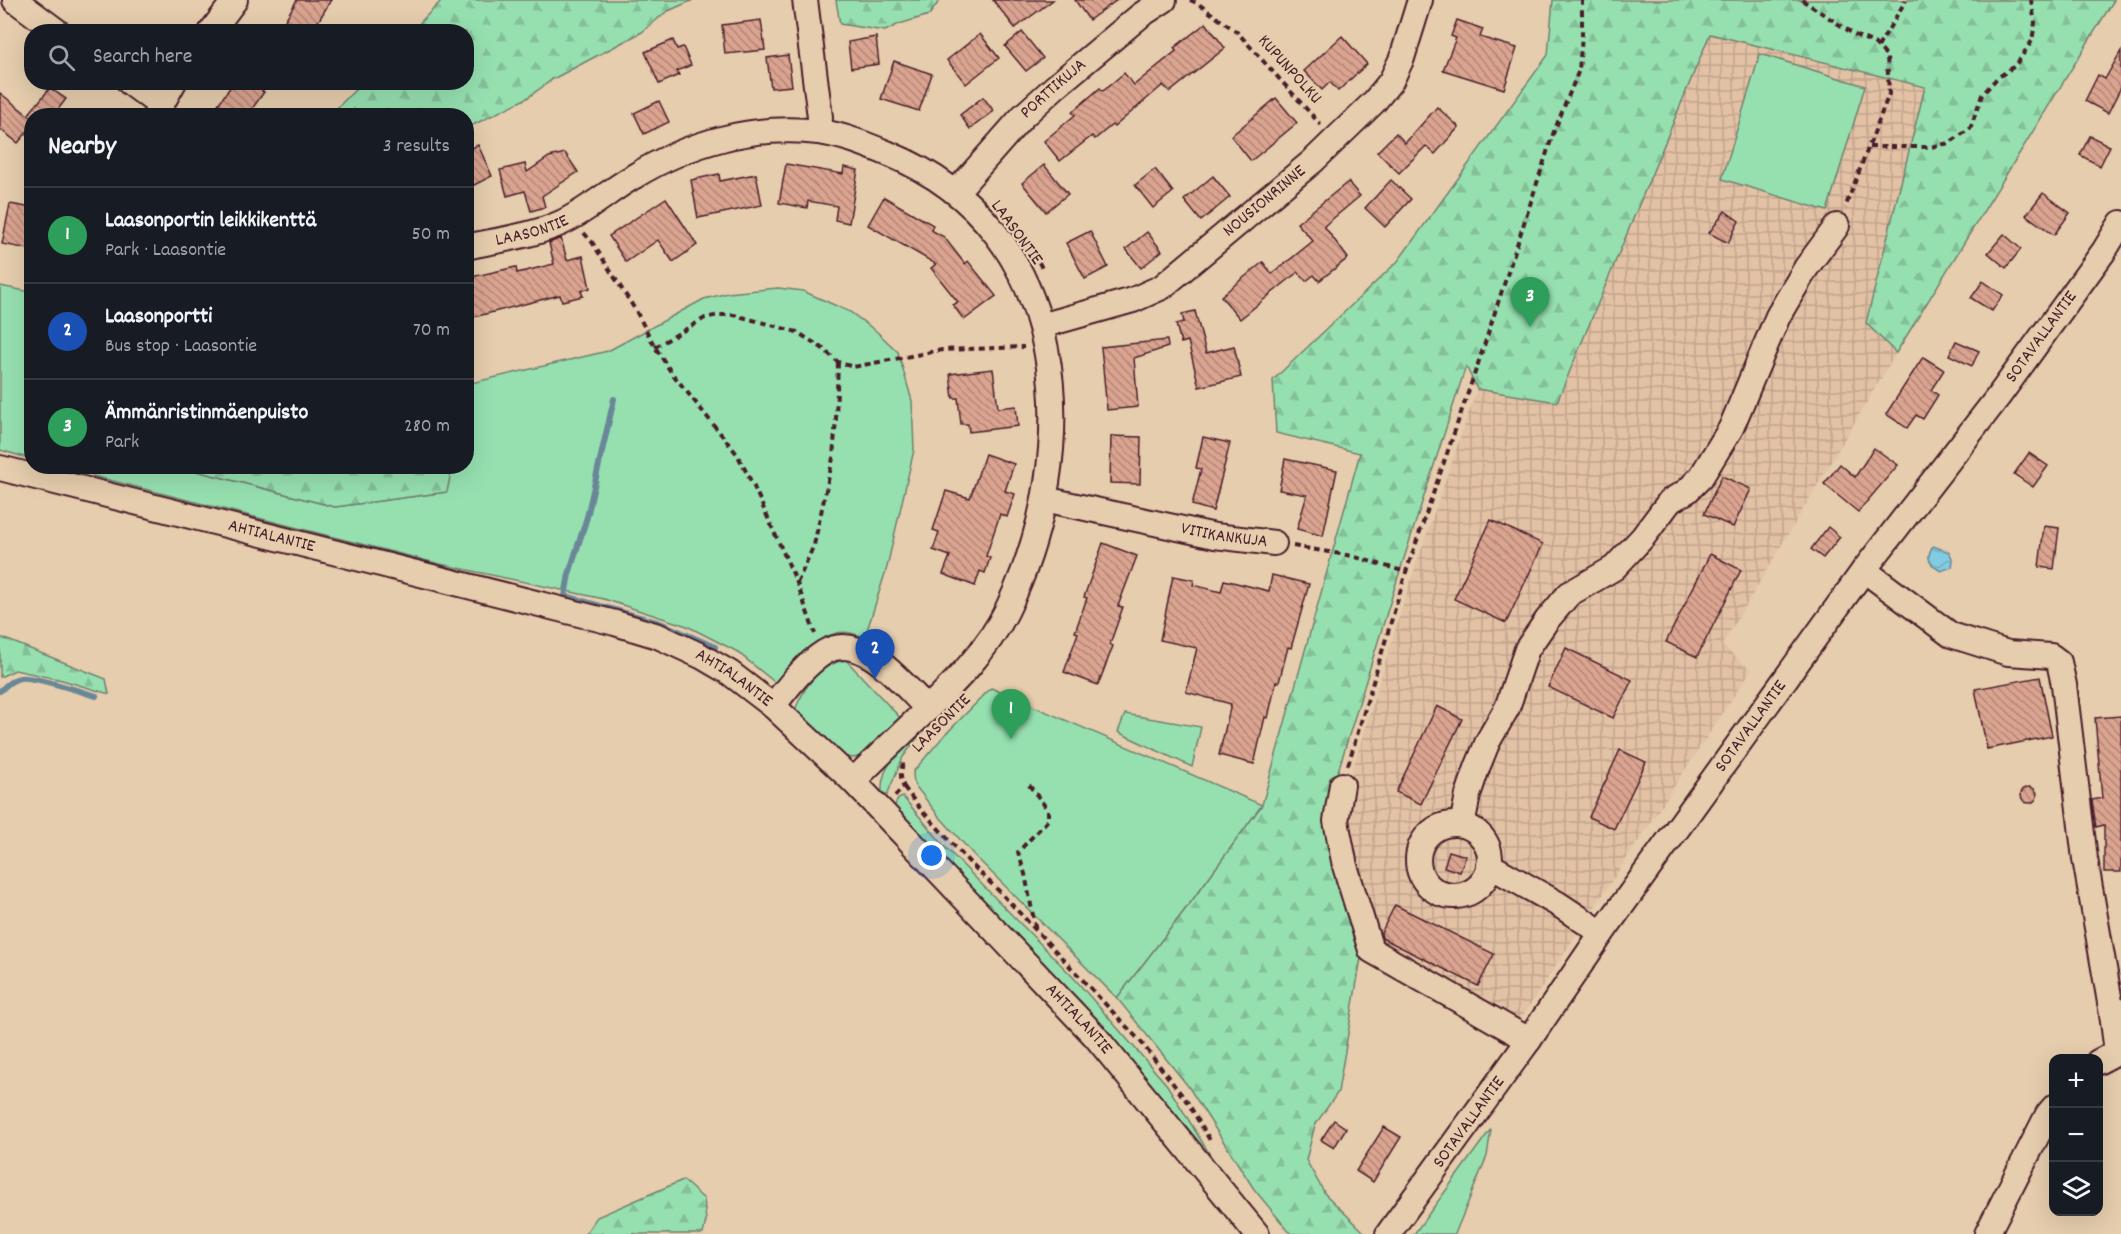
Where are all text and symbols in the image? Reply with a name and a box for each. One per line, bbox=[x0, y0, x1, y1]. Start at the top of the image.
search box bbox=[24, 24, 474, 90]
street label: KUPUNPOLKU bbox=[1251, 30, 1327, 110]
icon: search bbox=[45, 41, 78, 74]
text: Search here bbox=[93, 42, 192, 73]
street label: PORTTIKUJA bbox=[1015, 53, 1092, 125]
text: Nearby bbox=[48, 129, 116, 166]
text: 3 results bbox=[383, 133, 450, 161]
street label: NOUSIONRINNE bbox=[1218, 159, 1311, 243]
street label: LAASONTIE bbox=[984, 195, 1048, 271]
text: Laasonportin leikkikenttä bbox=[105, 206, 316, 237]
street label: LAASONTIE bbox=[493, 209, 573, 253]
text: 1 bbox=[65, 221, 70, 249]
text: 50 m bbox=[412, 221, 450, 249]
text: Park · Laasontie bbox=[105, 237, 226, 265]
pin: 3 bbox=[1510, 278, 1550, 327]
street label: SOTAVALLANTIE bbox=[2000, 286, 2083, 388]
text: Laasonportti bbox=[105, 302, 212, 333]
text: 2 bbox=[63, 317, 72, 345]
text: 70 m bbox=[413, 317, 450, 345]
text: Bus stop · Laasontie bbox=[105, 333, 257, 361]
text: Ämmänristinmäenpuisto bbox=[105, 398, 308, 429]
text: 3 bbox=[63, 413, 72, 441]
text: 280 m bbox=[404, 413, 450, 441]
text: Park bbox=[105, 429, 139, 457]
street label: AHTIALANTIE bbox=[225, 513, 318, 559]
street label: VITIKANKUJA bbox=[1178, 516, 1269, 555]
pin: 2 bbox=[856, 630, 894, 679]
street label: AHTIALANTIE bbox=[691, 643, 777, 713]
street label: SOTAVALLANTIE bbox=[1709, 675, 1793, 778]
street label: LAASONTIE bbox=[907, 689, 977, 759]
pin: 1 bbox=[992, 690, 1030, 739]
your location bbox=[917, 841, 946, 870]
street label: AHTIALANTIE bbox=[1039, 978, 1118, 1060]
map controls bbox=[2049, 1054, 2103, 1216]
button: + bbox=[2049, 1054, 2103, 1108]
street label: SOTAVALLANTIE bbox=[1427, 1071, 1511, 1174]
button: − bbox=[2049, 1108, 2103, 1162]
button: layers bbox=[2049, 1162, 2103, 1216]

